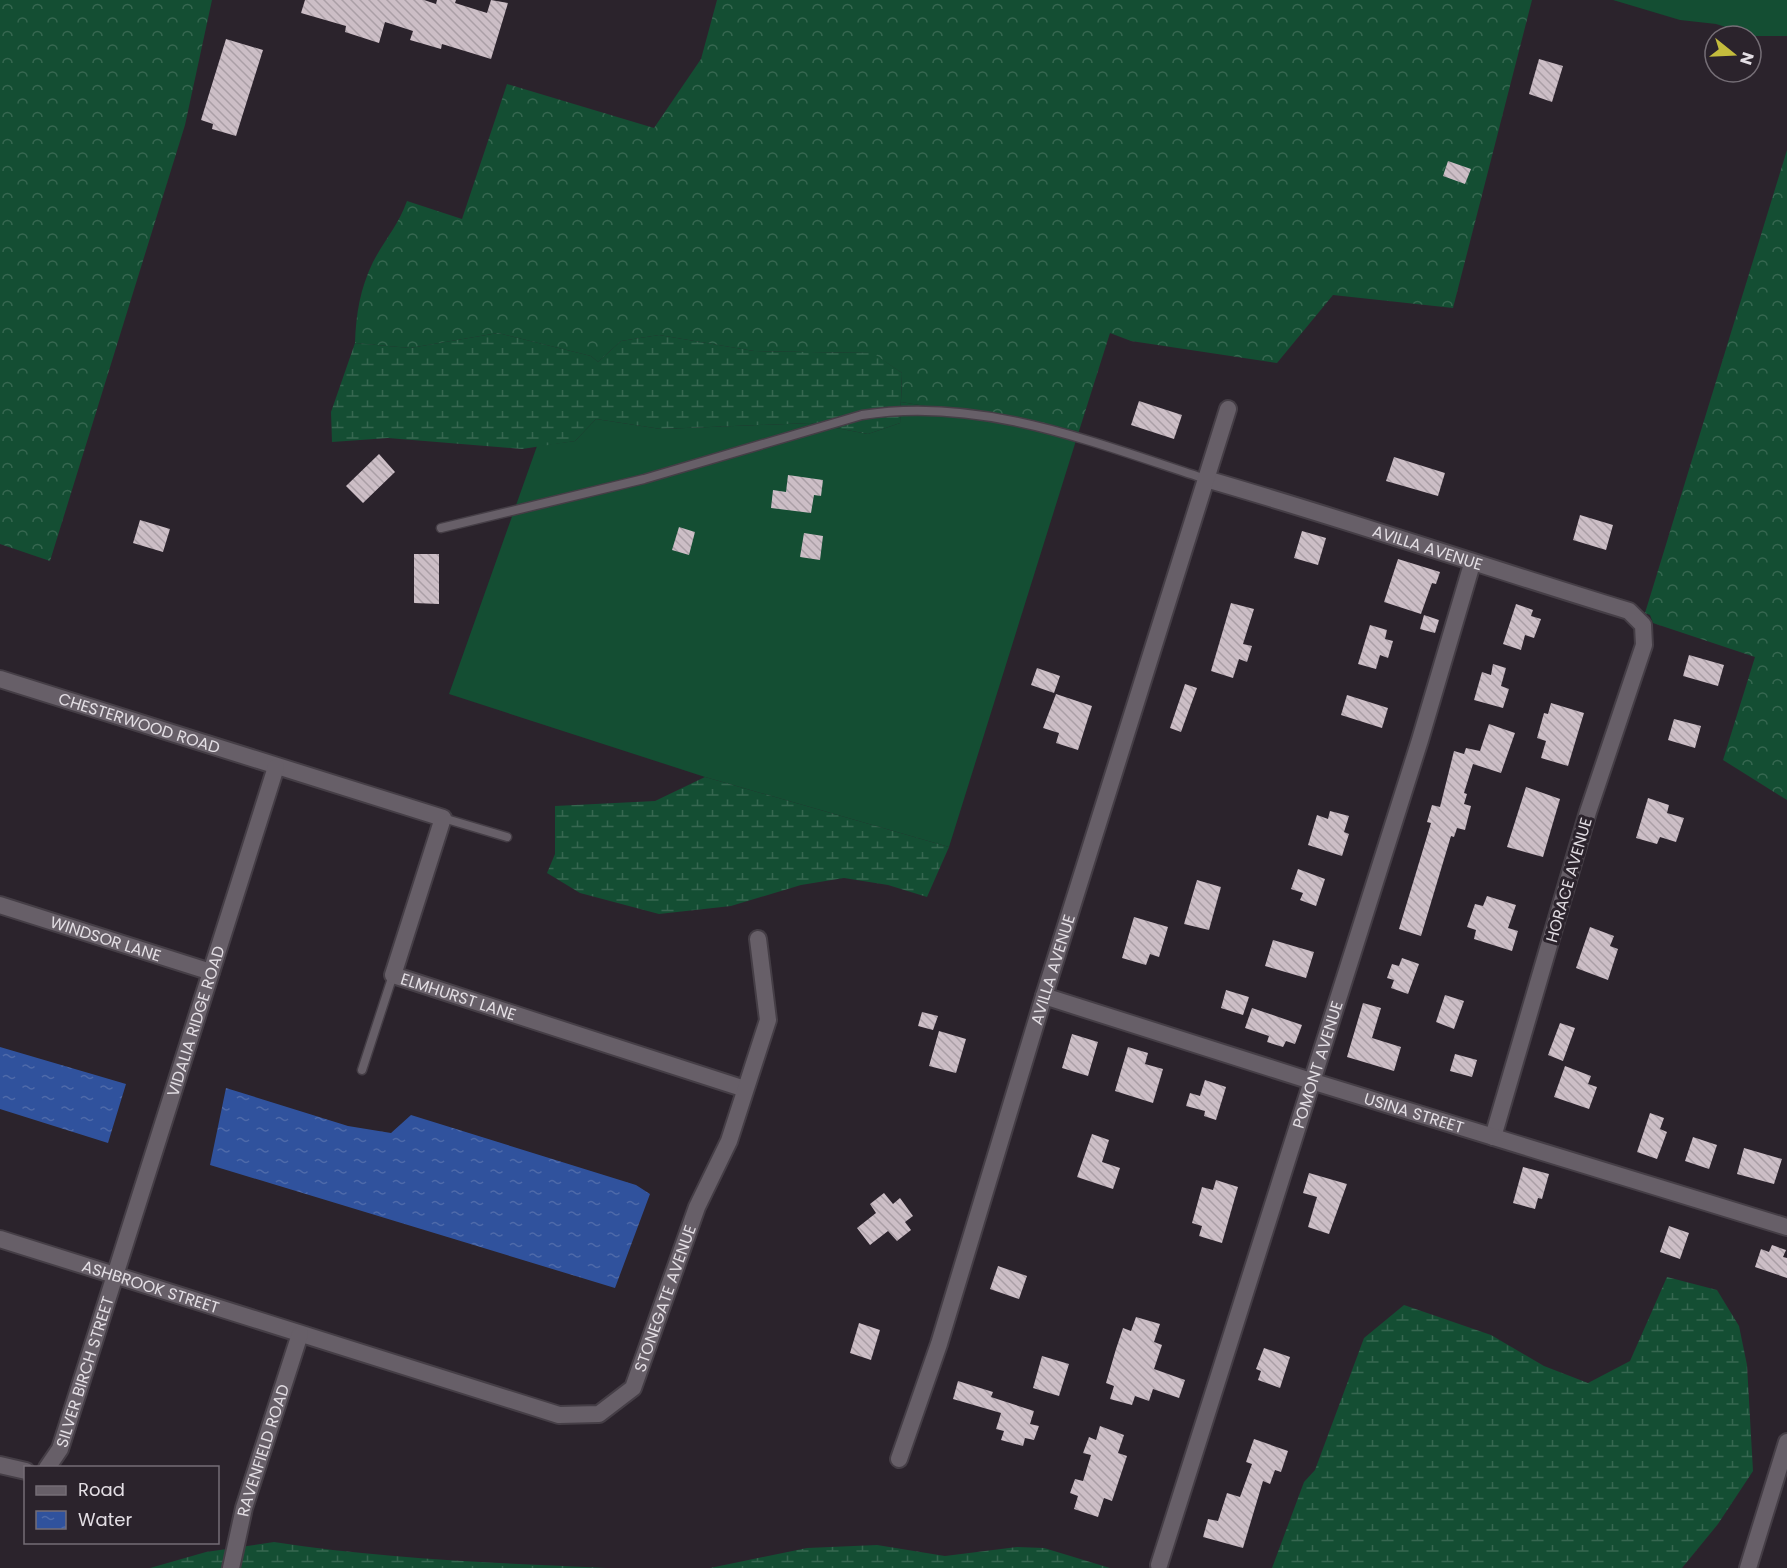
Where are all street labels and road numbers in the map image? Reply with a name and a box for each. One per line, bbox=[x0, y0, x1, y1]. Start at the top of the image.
street label: AVILLA AVENUE bbox=[1370, 519, 1486, 576]
street label: CHESTERWOOD ROAD bbox=[55, 687, 223, 759]
street label: HORACE AVENUE bbox=[1540, 815, 1598, 945]
street label: WINDSOR LANE bbox=[47, 910, 164, 967]
street label: AVILLA AVENUE bbox=[1024, 911, 1080, 1028]
street label: VIDALIA RIDGE ROAD bbox=[161, 943, 230, 1099]
street label: ELMHURST LANE bbox=[398, 967, 519, 1026]
street label: POMONT AVENUE bbox=[1286, 998, 1348, 1131]
street label: USINA STREET bbox=[1361, 1086, 1467, 1139]
street label: STONEGATE AVENUE bbox=[628, 1222, 701, 1375]
street label: ASHBROOK STREET bbox=[79, 1254, 223, 1319]
street label: SILVER BIRCH STREET bbox=[50, 1293, 119, 1450]
street label: RAVENFIELD ROAD bbox=[231, 1381, 295, 1519]

